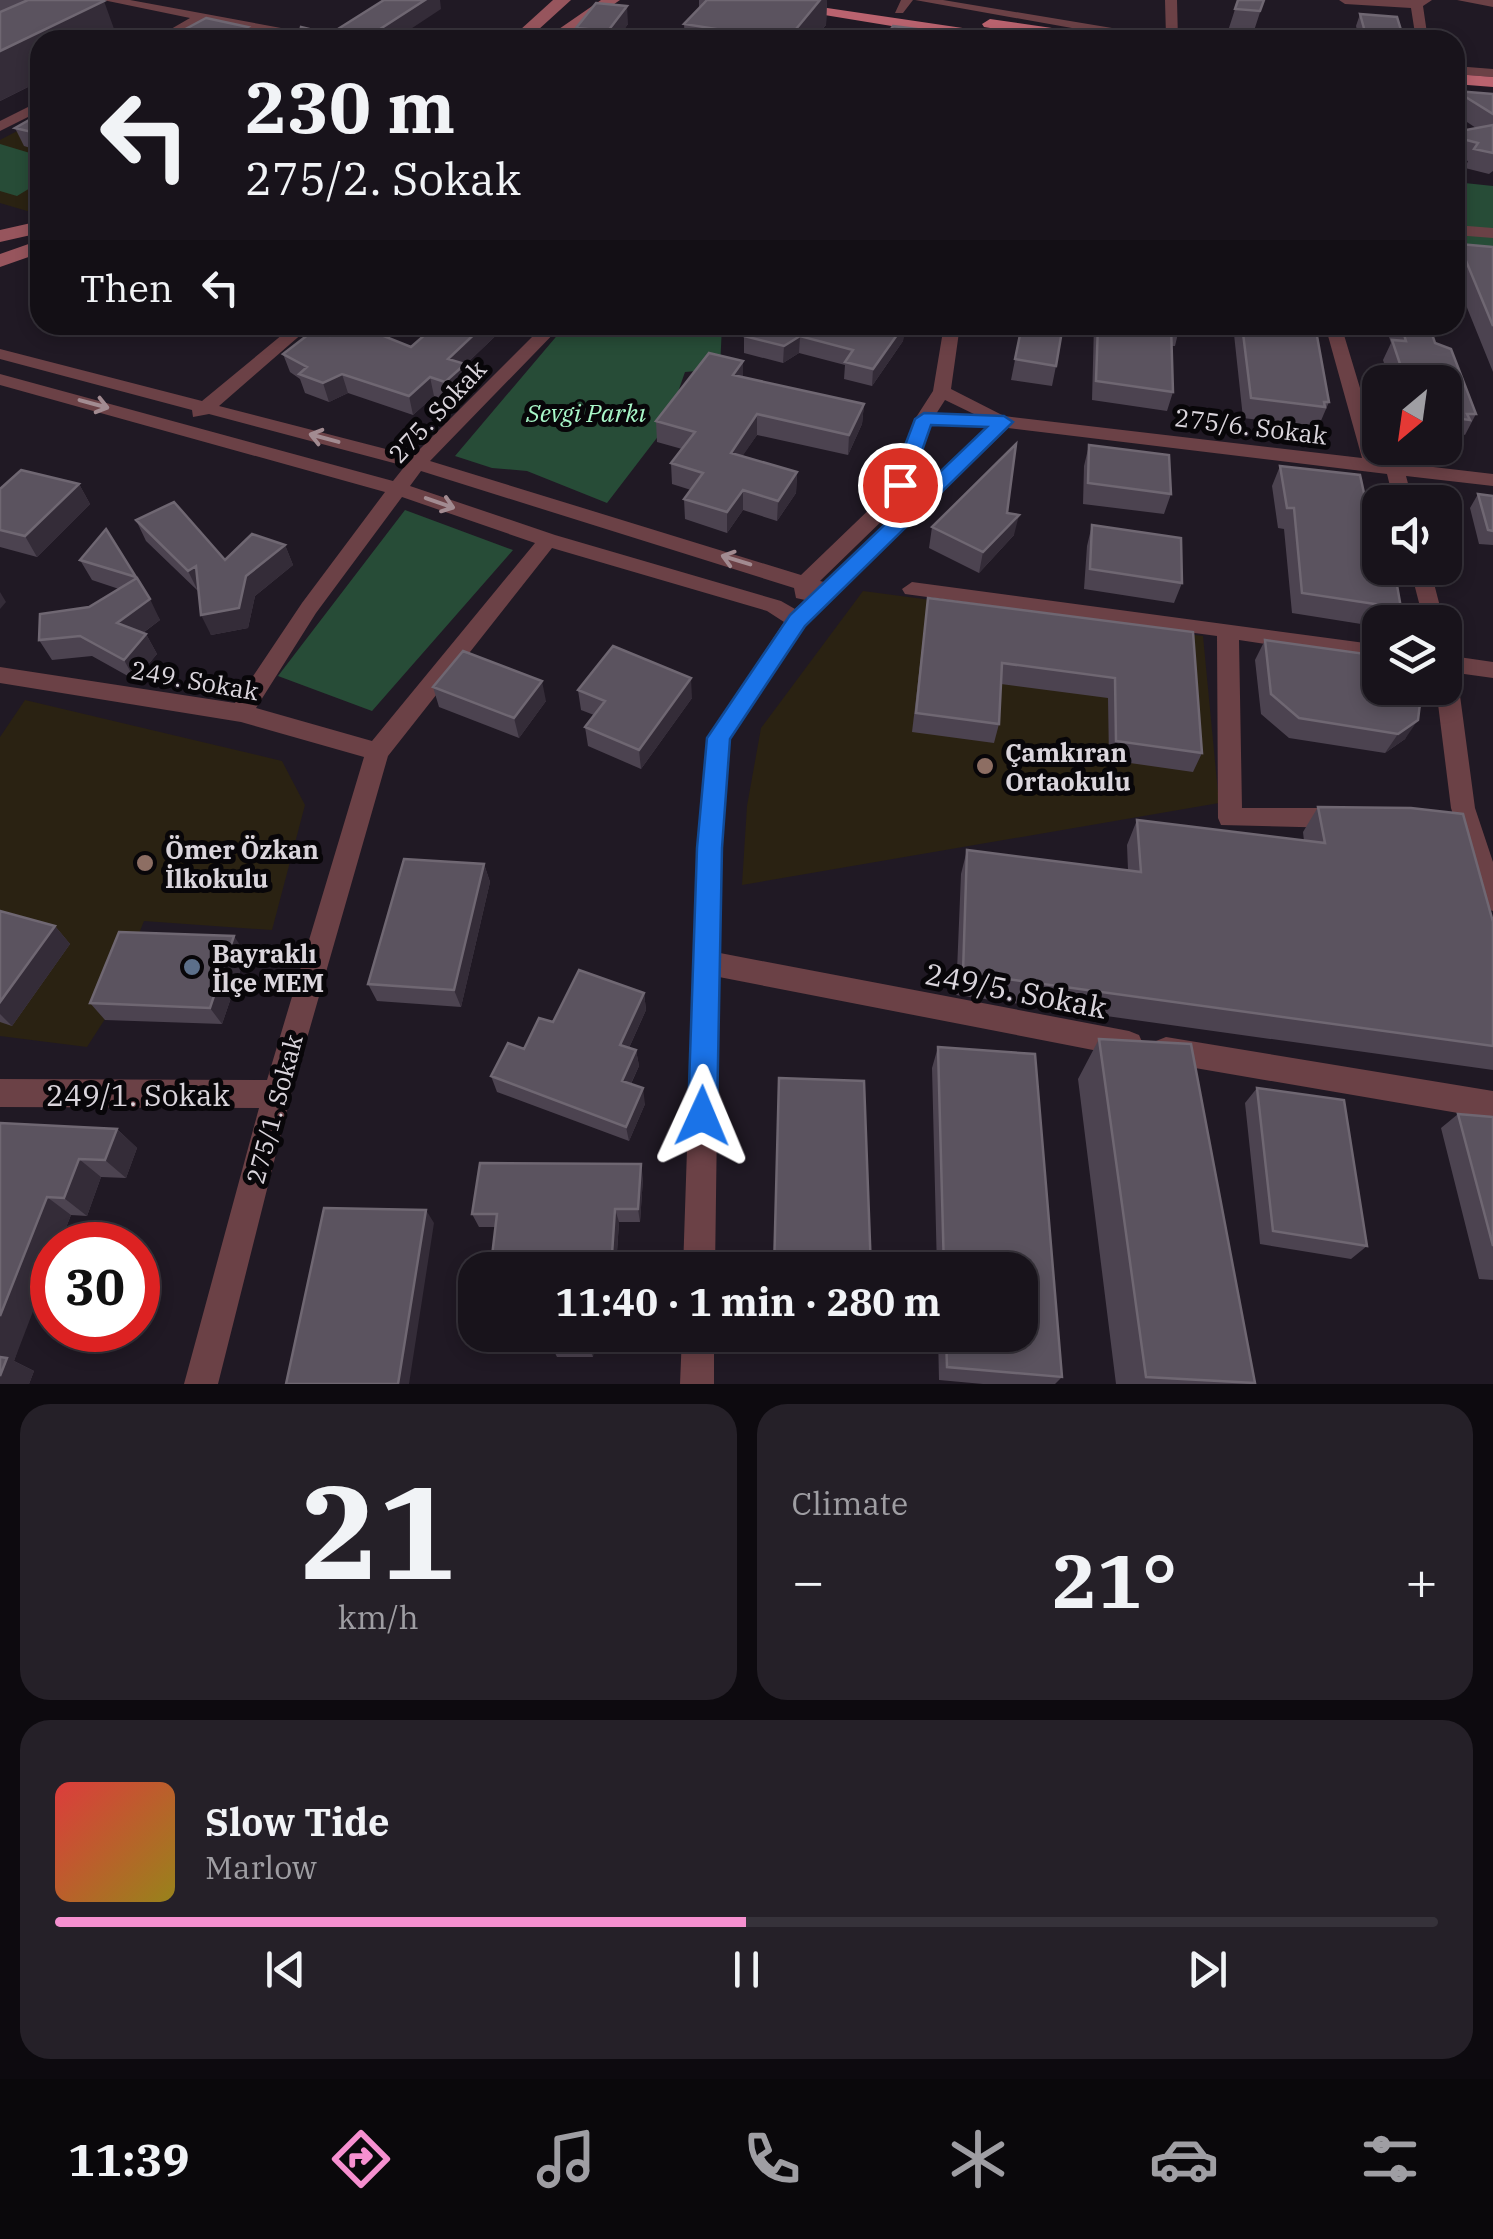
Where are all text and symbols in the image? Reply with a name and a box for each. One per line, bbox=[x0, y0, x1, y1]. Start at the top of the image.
text: 230 m bbox=[245, 61, 455, 152]
icon: left bbox=[80, 70, 210, 200]
text: 275/2. Sokak bbox=[245, 149, 521, 207]
icon: left bbox=[193, 260, 248, 315]
text: Then bbox=[80, 263, 173, 312]
street label: 275. Sokak bbox=[381, 352, 493, 469]
north arrow bbox=[1362, 365, 1462, 465]
map controls bbox=[1362, 365, 1462, 705]
one-way arrow bbox=[78, 396, 109, 415]
park label: Sevgi Parkı bbox=[525, 396, 647, 429]
street label: 275/6. Sokak bbox=[1173, 400, 1329, 452]
one-way arrow bbox=[309, 428, 340, 447]
pin bbox=[858, 443, 943, 528]
icon: arrive bbox=[873, 458, 928, 513]
button: sound bbox=[1362, 485, 1462, 585]
one-way arrow bbox=[424, 496, 456, 514]
one-way arrow bbox=[721, 550, 752, 568]
button: layers bbox=[1362, 605, 1462, 705]
street label: 249. Sokak bbox=[129, 653, 262, 708]
place label: Çamkıran Ortaokulu bbox=[1005, 736, 1131, 798]
marker: Çamkıran Ortaokulu bbox=[974, 755, 996, 777]
place label: Ömer Özkan İlkokulu bbox=[165, 833, 319, 895]
marker: Ömer Özkan İlkokulu bbox=[134, 852, 156, 874]
place label: Bayraklı İlçe MEM bbox=[212, 937, 324, 999]
street label: 249/5. Sokak bbox=[922, 953, 1110, 1027]
marker: Bayraklı İlçe MEM bbox=[181, 956, 203, 978]
street label: 275/1. Sokak bbox=[238, 1030, 310, 1187]
position arrow bbox=[650, 1064, 754, 1168]
street label: 249/1. Sokak bbox=[46, 1075, 230, 1114]
speed limit sign: 30 bbox=[30, 1222, 160, 1352]
text: 11:40 · 1 min · 280 m bbox=[555, 1277, 941, 1326]
text: 21 bbox=[300, 1446, 456, 1615]
text: Climate bbox=[792, 1482, 908, 1524]
text: 21° bbox=[1052, 1531, 1177, 1629]
text: − bbox=[792, 1545, 825, 1616]
text: + bbox=[1405, 1545, 1438, 1616]
text: km/h bbox=[338, 1596, 419, 1638]
text: Slow Tide bbox=[205, 1797, 390, 1846]
text: Marlow bbox=[205, 1846, 317, 1888]
icon: previous bbox=[258, 1942, 313, 1997]
icon: pause bbox=[719, 1942, 774, 1997]
icon: next bbox=[1180, 1942, 1235, 1997]
icon: directions bbox=[326, 2124, 396, 2194]
icon: music bbox=[531, 2124, 601, 2194]
icon: phone bbox=[737, 2124, 807, 2194]
icon: climate bbox=[943, 2124, 1013, 2194]
icon: car bbox=[1149, 2124, 1219, 2194]
icon: filters bbox=[1355, 2124, 1425, 2194]
text: 11:39 bbox=[68, 2130, 190, 2188]

